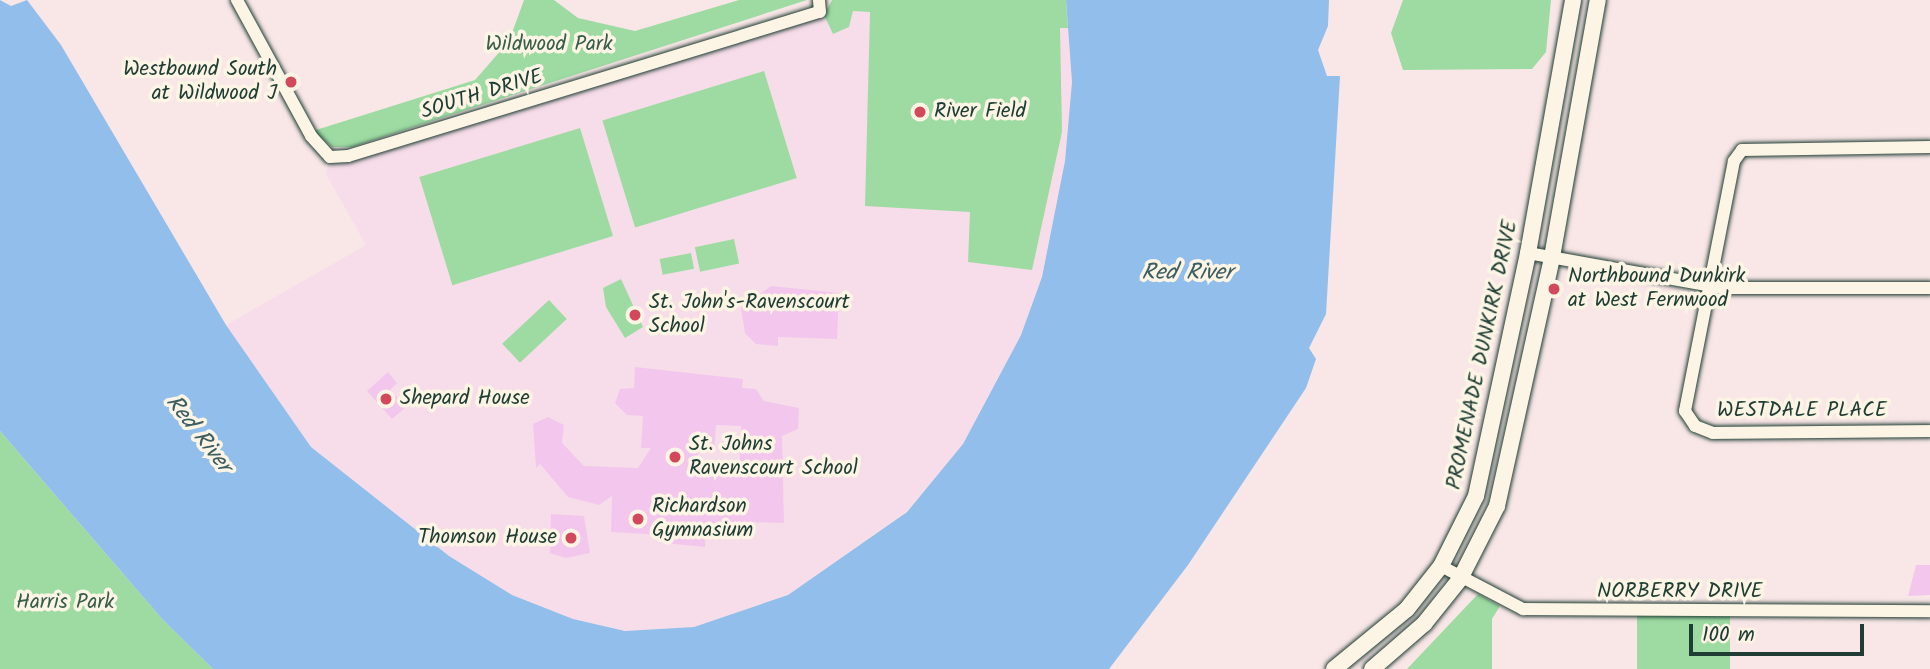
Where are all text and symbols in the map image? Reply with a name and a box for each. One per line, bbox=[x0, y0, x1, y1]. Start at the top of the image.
park label: Wildwood Park bbox=[485, 32, 613, 58]
place label: Westbound South at Wildwood J bbox=[123, 57, 277, 107]
street label: SOUTH DRIVE bbox=[418, 65, 546, 125]
marker: Westbound South at Wildwood J bbox=[283, 74, 299, 90]
place label: River Field bbox=[934, 99, 1026, 125]
marker: River Field bbox=[912, 104, 928, 120]
street label: PROMENADE DUNKIRK DRIVE bbox=[1442, 218, 1524, 492]
water label: Red River bbox=[1141, 259, 1233, 287]
place label: Northbound Dunkirk at West Fernwood bbox=[1568, 264, 1745, 314]
marker: Northbound Dunkirk at West Fernwood bbox=[1546, 281, 1562, 297]
place label: St. John's-Ravenscourt School bbox=[649, 290, 850, 340]
marker: St. John's-Ravenscourt School bbox=[627, 307, 643, 323]
place label: Shepard House bbox=[400, 386, 530, 412]
water label: Red River bbox=[159, 390, 237, 478]
marker: Shepard House bbox=[378, 391, 394, 407]
street label: WESTDALE PLACE bbox=[1717, 398, 1887, 424]
place label: St. Johns Ravenscourt School bbox=[689, 432, 858, 482]
marker: St. Johns Ravenscourt School bbox=[667, 449, 683, 465]
place label: Richardson Gymnasium bbox=[652, 494, 753, 544]
marker: Richardson Gymnasium bbox=[630, 511, 646, 527]
place label: Thomson House bbox=[418, 525, 557, 551]
marker: Thomson House bbox=[563, 530, 579, 546]
street label: NORBERRY DRIVE bbox=[1597, 579, 1763, 605]
park label: Harris Park bbox=[16, 590, 114, 616]
scale bar bbox=[1692, 610, 1867, 654]
text: 100 m bbox=[1702, 619, 1755, 652]

